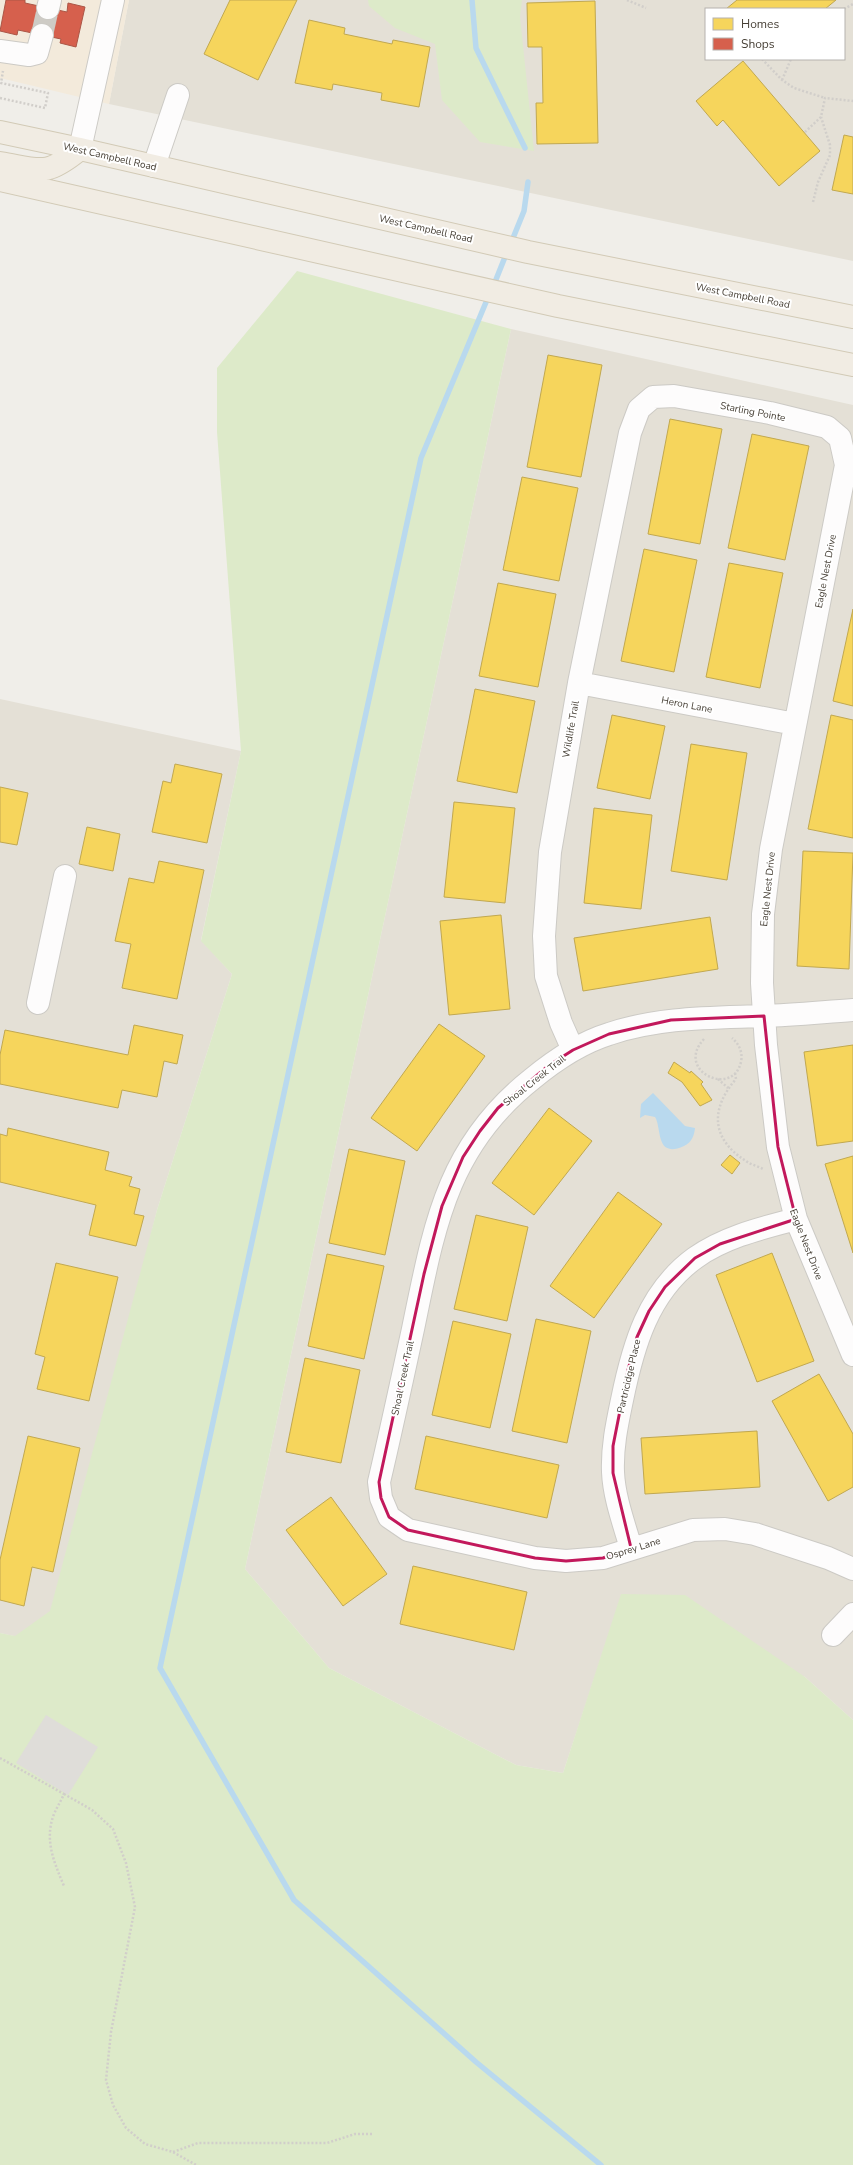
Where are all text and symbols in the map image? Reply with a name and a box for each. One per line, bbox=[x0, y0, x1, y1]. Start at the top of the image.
legend bbox=[705, 8, 845, 60]
text: Homes bbox=[741, 16, 779, 32]
text: Shops bbox=[741, 36, 775, 52]
street label: West Campbell Road bbox=[62, 139, 158, 175]
street label: West Campbell Road bbox=[378, 211, 474, 247]
street label: West Campbell Road bbox=[694, 280, 791, 312]
street label: Starling Pointe bbox=[719, 399, 787, 425]
street label: Eagle Nest Drive bbox=[812, 533, 840, 609]
street label: Heron Lane bbox=[660, 693, 714, 717]
street label: Wildlife Trail bbox=[559, 699, 583, 759]
street label: Eagle Nest Drive bbox=[757, 851, 779, 927]
street label: Shoal Creek Trail bbox=[500, 1052, 569, 1110]
street label: Eagle Nest Drive bbox=[786, 1207, 826, 1282]
street label: Partricidge Place bbox=[614, 1338, 644, 1415]
street label: Shoal Creek Trail bbox=[388, 1340, 418, 1417]
street label: Osprey Lane bbox=[604, 1534, 662, 1564]

